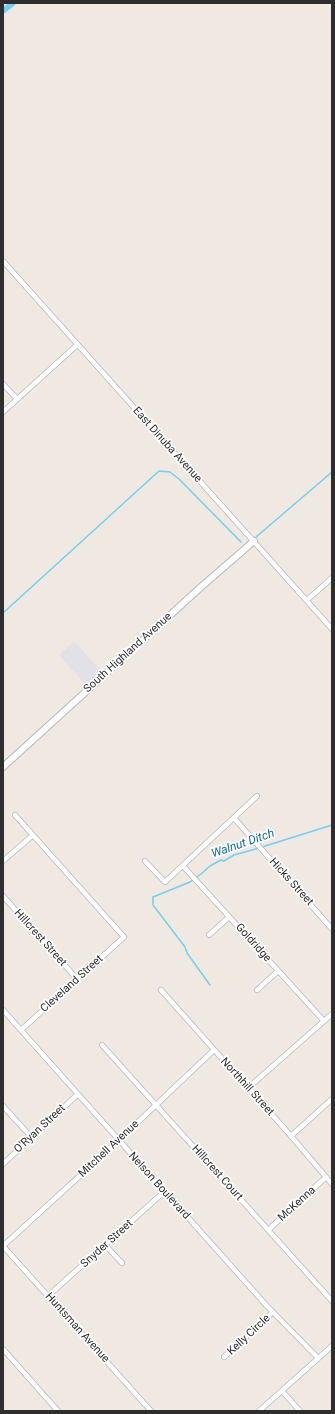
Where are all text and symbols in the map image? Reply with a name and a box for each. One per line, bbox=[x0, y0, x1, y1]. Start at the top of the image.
street label: East Dinuba Avenue bbox=[130, 404, 204, 486]
street label: South Highland Avenue bbox=[81, 610, 175, 696]
water label: Walnut Ditch bbox=[210, 827, 276, 861]
street label: Hicks Street bbox=[266, 856, 316, 908]
street label: Hillcrest Street bbox=[11, 907, 69, 969]
street label: Goldridge bbox=[232, 921, 274, 965]
street label: Cleveland Street bbox=[38, 953, 106, 1015]
street label: Northhill Street bbox=[217, 1055, 277, 1119]
street label: O'Ryan Street bbox=[12, 1102, 68, 1156]
street label: Mitchell Avenue bbox=[76, 1118, 142, 1180]
street label: Hillcrest Court bbox=[189, 1143, 245, 1203]
street label: Nelson Boulevard bbox=[125, 1150, 193, 1222]
street label: McKenna bbox=[275, 1184, 319, 1224]
street label: Snyder Street bbox=[78, 1217, 136, 1271]
street label: Huntsman Avenue bbox=[42, 1290, 112, 1366]
street label: Kelly Circle bbox=[225, 1312, 273, 1358]

